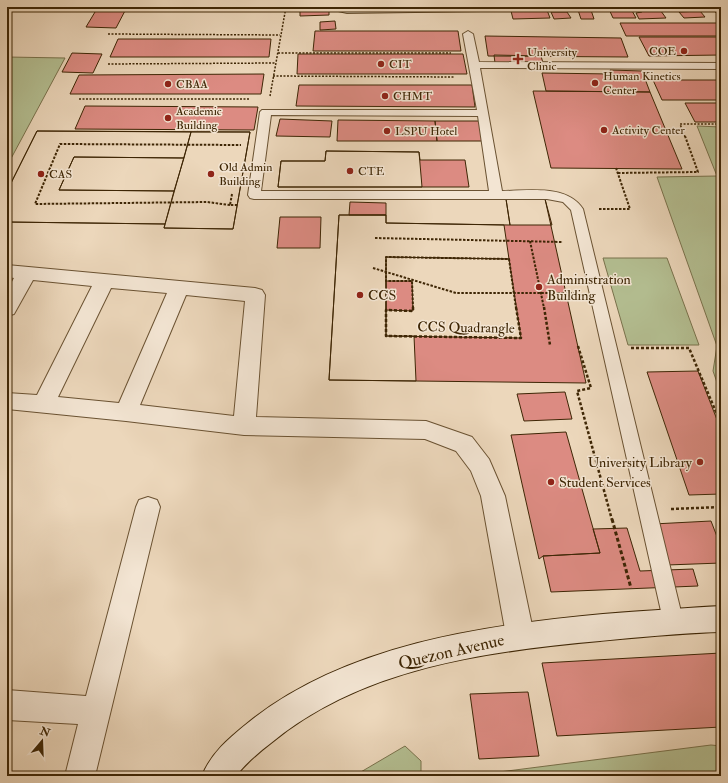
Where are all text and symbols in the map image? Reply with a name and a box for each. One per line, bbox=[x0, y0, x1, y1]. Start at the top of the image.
place label: COE bbox=[649, 44, 676, 59]
place label: University Clinic bbox=[527, 45, 578, 74]
marker: COE bbox=[679, 46, 689, 56]
marker: University Clinic bbox=[512, 53, 524, 65]
place label: CIT bbox=[389, 57, 412, 72]
marker: CIT bbox=[376, 59, 386, 69]
place label: Human Kinetics Center bbox=[603, 69, 681, 98]
place label: CBAA bbox=[176, 77, 208, 92]
marker: Human Kinetics Center bbox=[590, 78, 600, 88]
marker: CBAA bbox=[163, 79, 173, 89]
place label: CHMT bbox=[393, 89, 432, 104]
marker: CHMT bbox=[380, 91, 390, 101]
place label: Academic Building bbox=[175, 104, 222, 133]
marker: Academic Building bbox=[163, 113, 173, 123]
place label: Activity Center bbox=[611, 123, 685, 138]
place label: LSPU Hotel bbox=[395, 124, 457, 139]
marker: Activity Center bbox=[599, 125, 609, 135]
marker: LSPU Hotel bbox=[382, 126, 392, 136]
place label: Old Admin Building bbox=[219, 160, 272, 189]
place label: CTE bbox=[358, 164, 385, 179]
marker: CTE bbox=[345, 166, 355, 176]
place label: CAS bbox=[49, 167, 72, 182]
marker: CAS bbox=[36, 169, 46, 179]
marker: Old Admin Building bbox=[206, 169, 216, 179]
place label: Administration Building bbox=[546, 271, 631, 304]
marker: Administration Building bbox=[534, 282, 544, 292]
place label: CCS bbox=[368, 287, 396, 304]
marker: CCS bbox=[355, 290, 365, 300]
street label: CCS Quadrangle bbox=[417, 318, 515, 337]
place label: University Library bbox=[588, 454, 693, 472]
marker: University Library bbox=[695, 457, 705, 467]
place label: Student Services bbox=[559, 474, 651, 491]
marker: Student Services bbox=[546, 477, 556, 487]
street label: Quezon Avenue bbox=[396, 629, 506, 674]
north arrow bbox=[22, 721, 62, 761]
text: N bbox=[37, 724, 53, 740]

